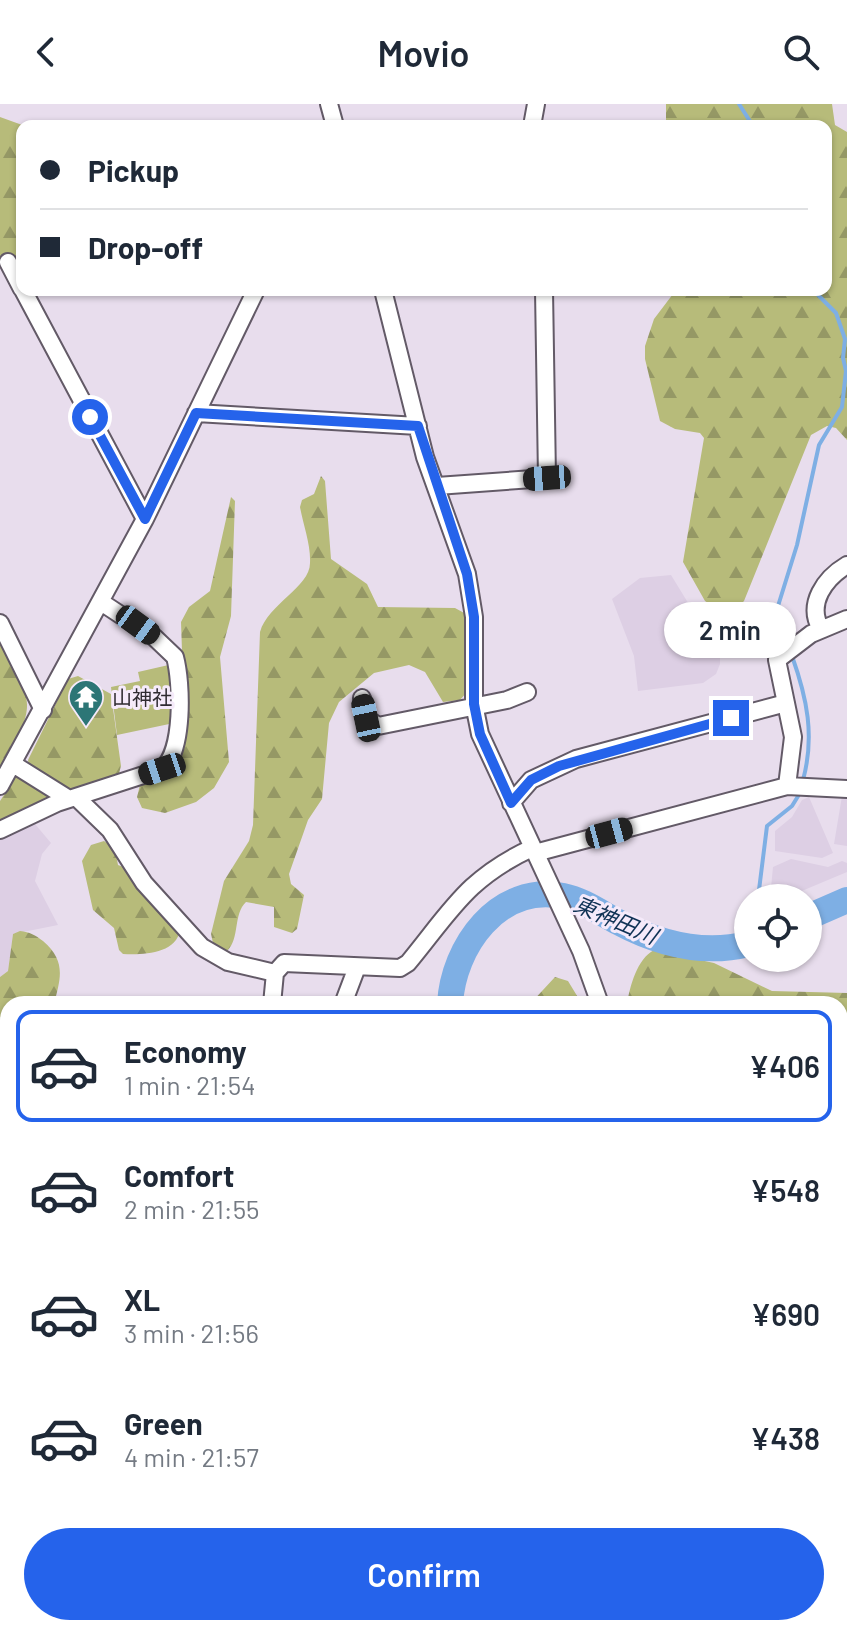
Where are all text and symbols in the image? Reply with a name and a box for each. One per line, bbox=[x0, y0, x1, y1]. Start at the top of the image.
icon: back bbox=[24, 30, 68, 74]
icon: search bbox=[779, 30, 823, 74]
text: Movio bbox=[377, 31, 470, 74]
text: Pickup bbox=[88, 152, 179, 188]
text: Drop-off bbox=[88, 229, 203, 265]
route start bbox=[72, 399, 108, 435]
car bbox=[522, 464, 572, 492]
car bbox=[112, 601, 164, 649]
callout: 2 min bbox=[665, 602, 797, 658]
text: 2 min bbox=[699, 614, 761, 645]
temple icon: 山神社 bbox=[67, 678, 105, 728]
place label: 山神社 bbox=[112, 685, 172, 709]
car bbox=[349, 692, 383, 744]
route end bbox=[713, 700, 749, 736]
car bbox=[135, 750, 189, 788]
car bbox=[583, 815, 635, 851]
map controls bbox=[734, 884, 822, 972]
button: locate bbox=[734, 884, 822, 972]
water label: 東神田川 bbox=[570, 890, 663, 949]
icon: car bbox=[28, 1030, 100, 1102]
text: Economy bbox=[124, 1033, 247, 1069]
text: ¥406 bbox=[749, 1048, 820, 1084]
text: 1 min · 21:54 bbox=[124, 1069, 255, 1100]
icon: car bbox=[28, 1154, 100, 1226]
text: Comfort bbox=[124, 1157, 234, 1193]
text: ¥548 bbox=[750, 1172, 820, 1208]
text: 2 min · 21:55 bbox=[124, 1193, 259, 1224]
icon: car bbox=[28, 1278, 100, 1350]
text: XL bbox=[124, 1281, 160, 1317]
text: ¥690 bbox=[751, 1296, 820, 1332]
text: 3 min · 21:56 bbox=[124, 1317, 259, 1348]
icon: car bbox=[28, 1402, 100, 1474]
text: Green bbox=[124, 1405, 203, 1441]
text: ¥438 bbox=[750, 1420, 820, 1456]
text: 4 min · 21:57 bbox=[124, 1441, 259, 1472]
button: Confirm bbox=[24, 1528, 824, 1620]

